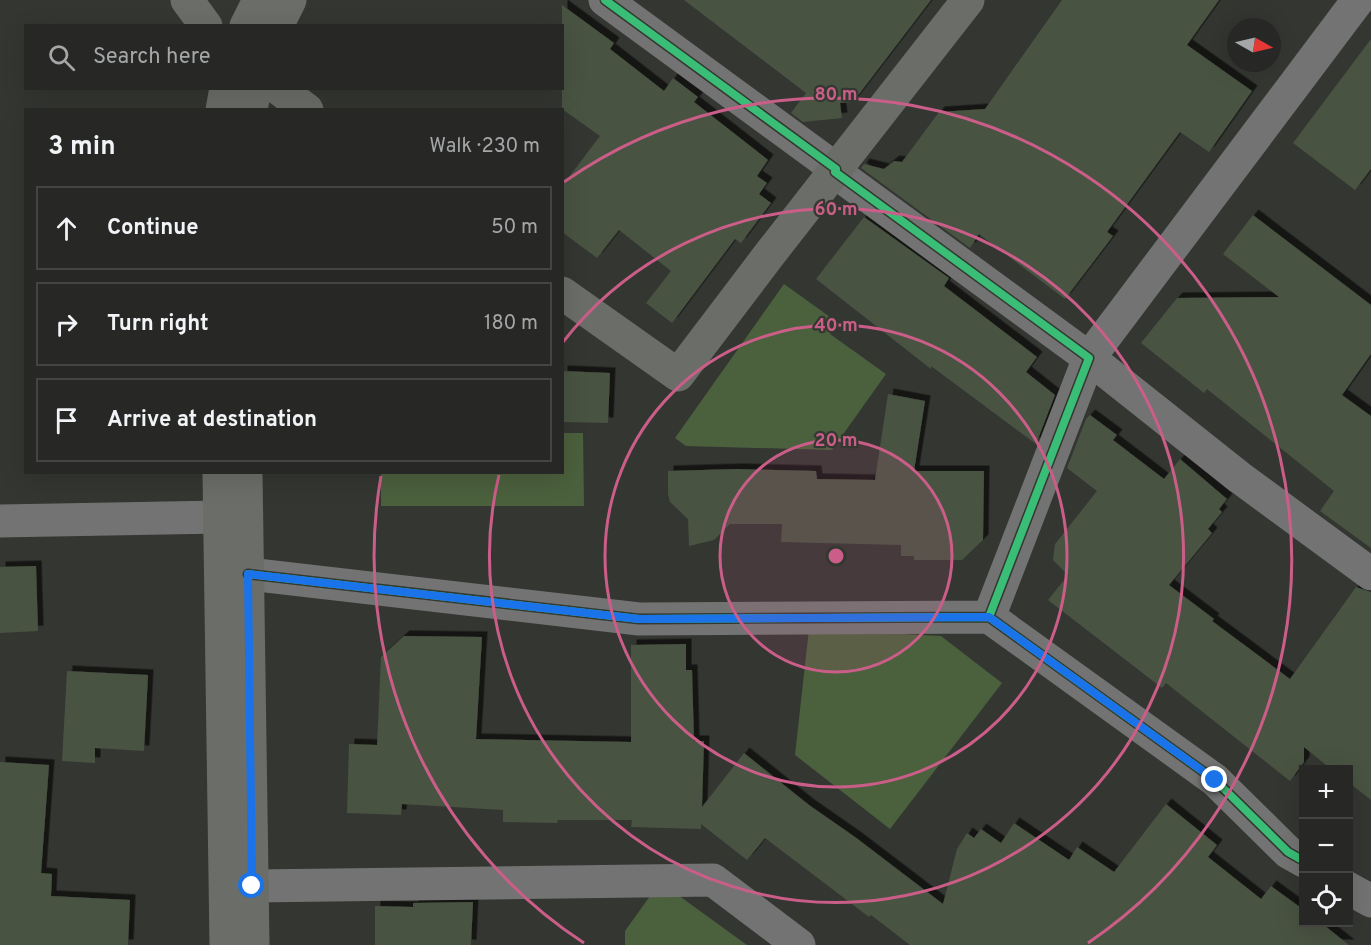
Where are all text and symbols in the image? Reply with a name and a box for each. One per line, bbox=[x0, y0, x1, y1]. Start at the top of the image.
north arrow bbox=[1227, 18, 1281, 72]
search box bbox=[24, 24, 564, 90]
icon: search bbox=[45, 41, 78, 74]
text: Search here bbox=[93, 44, 211, 71]
text: 80 m bbox=[814, 84, 858, 107]
text: 3 min bbox=[48, 131, 116, 164]
text: Walk · 230 m bbox=[429, 134, 540, 160]
text: 60 m bbox=[814, 199, 858, 222]
icon: ahead bbox=[50, 212, 83, 245]
text: Continue bbox=[107, 215, 198, 242]
text: 50 m bbox=[491, 215, 538, 241]
icon: right bbox=[50, 308, 83, 341]
text: Turn right bbox=[107, 311, 209, 338]
text: 180 m bbox=[484, 311, 538, 337]
text: 40 m bbox=[814, 315, 858, 338]
icon: arrive bbox=[50, 404, 83, 437]
text: Arrive at destination bbox=[107, 407, 317, 434]
text: 20 m bbox=[814, 430, 858, 453]
centre of rings bbox=[826, 546, 846, 566]
map controls bbox=[1299, 765, 1353, 927]
button: + bbox=[1299, 765, 1353, 819]
route end bbox=[1201, 766, 1227, 792]
button: − bbox=[1299, 819, 1353, 873]
route start bbox=[238, 872, 264, 898]
button: locate bbox=[1299, 873, 1353, 927]

